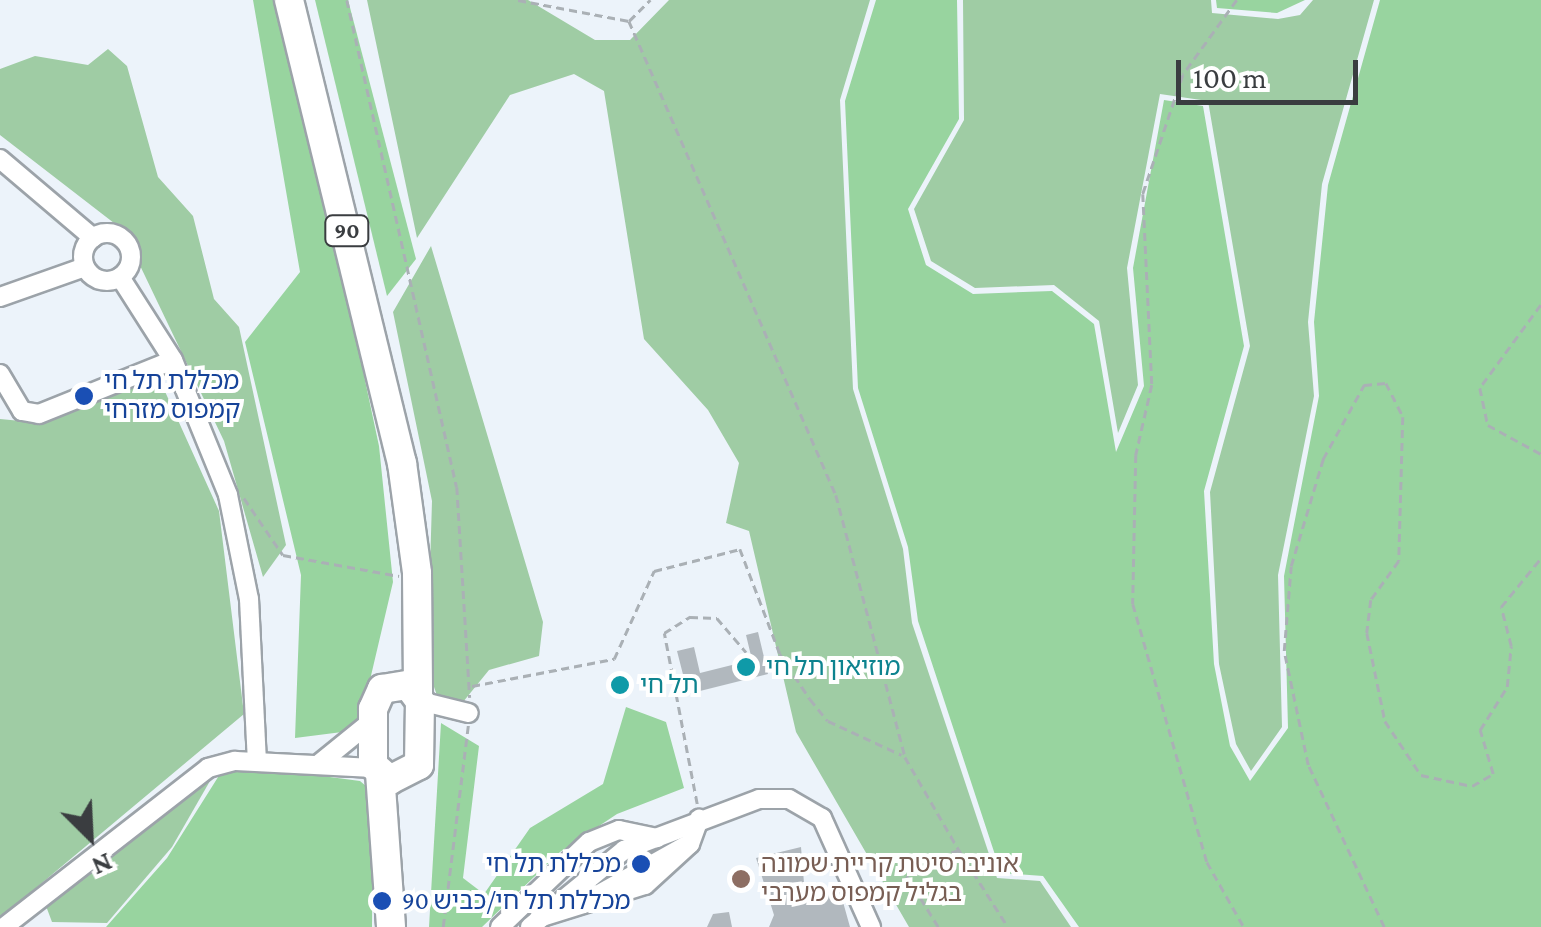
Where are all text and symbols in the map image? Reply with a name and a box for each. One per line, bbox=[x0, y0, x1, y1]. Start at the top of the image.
scale bar bbox=[1181, 40, 1364, 102]
text: 100 m bbox=[1193, 61, 1267, 94]
road number: 90 bbox=[322, 214, 372, 248]
place label: מכללת תל חי קמפוס מזרחי bbox=[104, 367, 240, 426]
marker: מכללת תל חי קמפוס מזרחי bbox=[73, 385, 95, 407]
place label: מוזיאון תל חי bbox=[766, 652, 901, 682]
marker: מוזיאון תל חי bbox=[735, 656, 757, 678]
place label: תל חי bbox=[640, 670, 699, 700]
marker: תל חי bbox=[609, 674, 631, 696]
north arrow bbox=[40, 787, 140, 887]
text: N bbox=[87, 847, 117, 883]
place label: מכללת תל חי bbox=[486, 849, 621, 879]
place label: אוניברסיטת קריית שמונה בגליל קמפוס מערבי bbox=[761, 850, 1019, 909]
marker: מכללת תל חי bbox=[630, 853, 652, 875]
marker: אוניברסיטת קריית שמונה בגליל קמפוס מערבי bbox=[730, 868, 752, 890]
place label: מכללת תל חי/כביש 90 bbox=[402, 886, 631, 916]
marker: מכללת תל חי/כביש 90 bbox=[371, 890, 393, 912]

